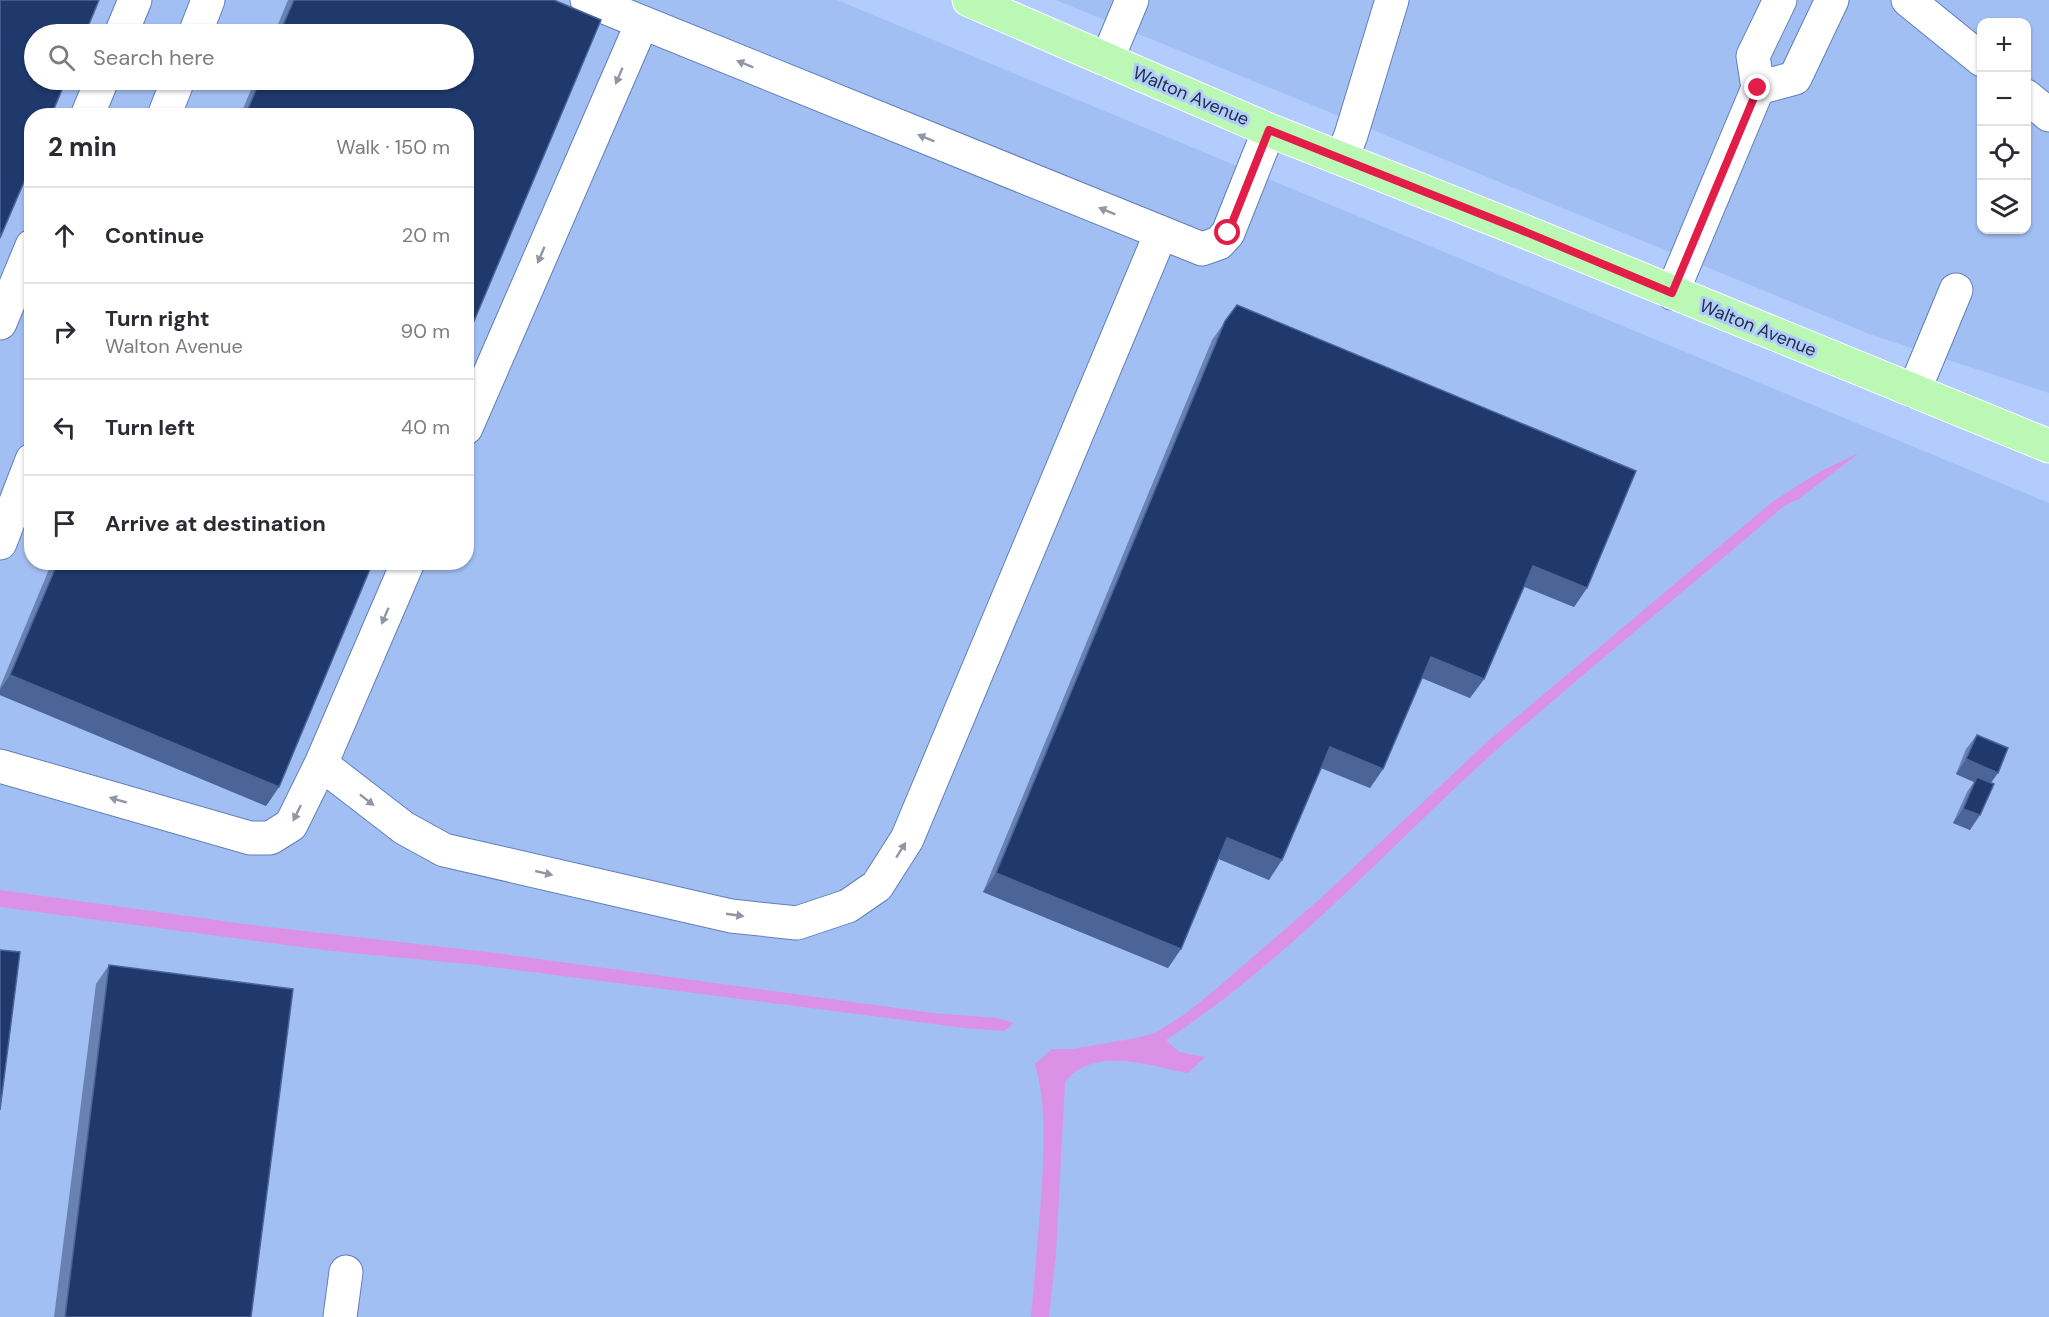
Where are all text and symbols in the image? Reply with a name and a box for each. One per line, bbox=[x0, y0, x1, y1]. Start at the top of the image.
map controls bbox=[1977, 18, 2031, 234]
button: + bbox=[1977, 18, 2031, 72]
search box bbox=[24, 24, 474, 90]
icon: search bbox=[45, 41, 78, 74]
text: Search here bbox=[93, 43, 214, 72]
one-way arrow bbox=[736, 59, 754, 69]
street label: Walton Avenue bbox=[1129, 61, 1253, 131]
one-way arrow bbox=[614, 68, 624, 86]
button: − bbox=[1977, 72, 2031, 126]
route end bbox=[1744, 74, 1770, 100]
button: locate bbox=[1977, 126, 2031, 180]
text: 2 min bbox=[48, 130, 117, 164]
one-way arrow bbox=[917, 133, 935, 142]
text: Walk · 150 m bbox=[336, 134, 450, 160]
button: layers bbox=[1977, 180, 2031, 234]
one-way arrow bbox=[1097, 206, 1115, 216]
icon: ahead bbox=[48, 219, 81, 252]
route start bbox=[1214, 219, 1240, 245]
text: Continue bbox=[105, 221, 204, 250]
text: 20 m bbox=[402, 222, 450, 248]
one-way arrow bbox=[537, 247, 546, 264]
street label: Walton Avenue bbox=[1696, 294, 1820, 362]
text: Turn right bbox=[105, 304, 210, 333]
icon: right bbox=[48, 315, 81, 348]
text: 90 m bbox=[401, 318, 450, 344]
text: Walton Avenue bbox=[105, 333, 243, 359]
icon: left bbox=[48, 411, 81, 444]
text: Turn left bbox=[105, 413, 195, 442]
text: 40 m bbox=[401, 414, 450, 440]
icon: arrive bbox=[48, 507, 81, 540]
text: Arrive at destination bbox=[105, 509, 326, 538]
one-way arrow bbox=[380, 608, 390, 626]
one-way arrow bbox=[360, 793, 375, 805]
one-way arrow bbox=[109, 795, 127, 804]
one-way arrow bbox=[292, 805, 301, 822]
one-way arrow bbox=[895, 842, 906, 858]
one-way arrow bbox=[535, 869, 554, 878]
one-way arrow bbox=[725, 911, 744, 920]

